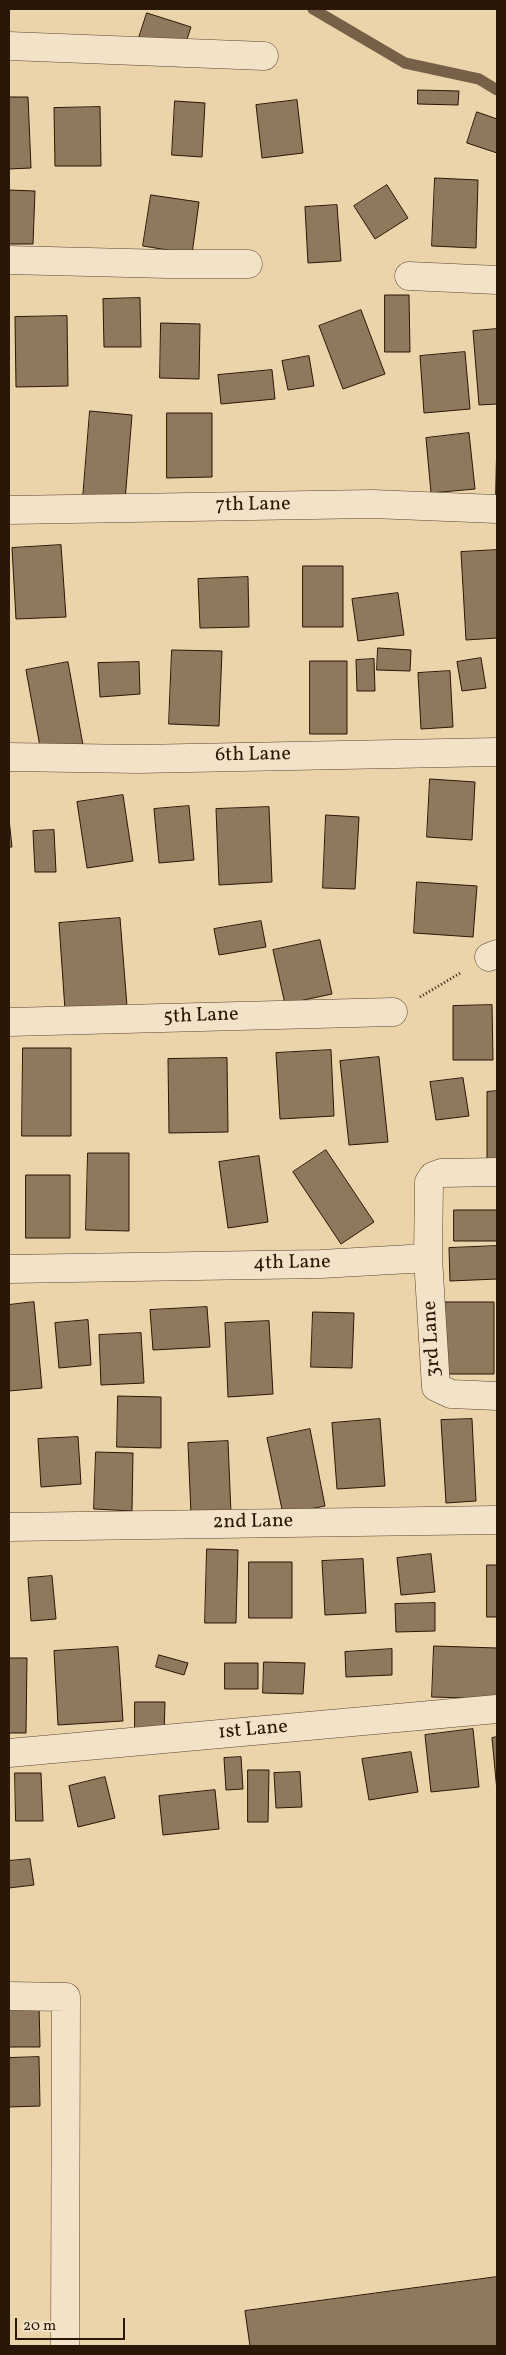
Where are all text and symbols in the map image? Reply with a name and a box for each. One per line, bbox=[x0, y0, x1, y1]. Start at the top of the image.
street label: 7th Lane bbox=[215, 493, 291, 519]
street label: 6th Lane bbox=[215, 743, 291, 769]
street label: 5th Lane bbox=[163, 1004, 239, 1030]
street label: 4th Lane bbox=[253, 1251, 331, 1277]
street label: 3rd Lane bbox=[419, 1300, 447, 1378]
street label: 2nd Lane bbox=[213, 1510, 293, 1536]
street label: 1st Lane bbox=[217, 1716, 289, 1746]
scale bar bbox=[18, 2308, 128, 2340]
text: 20 m bbox=[23, 2316, 56, 2337]

